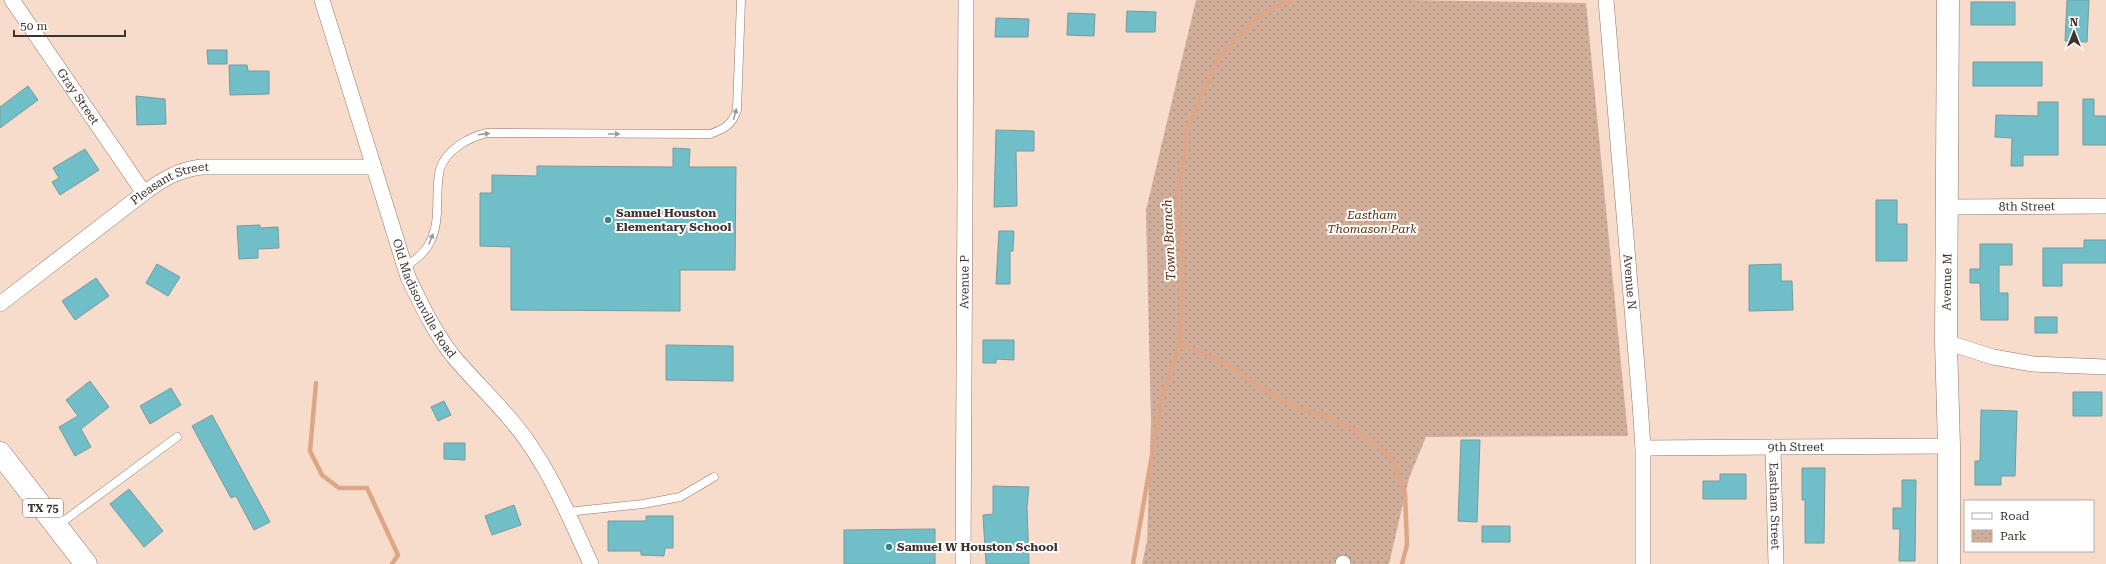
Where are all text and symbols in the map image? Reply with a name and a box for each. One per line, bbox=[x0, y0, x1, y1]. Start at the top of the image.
scale bar bbox=[14, 12, 125, 38]
north arrow bbox=[2054, 12, 2094, 52]
text: N bbox=[2070, 16, 2079, 29]
text: 50 m bbox=[20, 19, 47, 33]
street label: Gray Street bbox=[54, 66, 102, 128]
one-way arrow bbox=[732, 108, 738, 120]
one-way arrow bbox=[478, 131, 490, 137]
one-way arrow bbox=[608, 131, 621, 137]
street label: Pleasant Street bbox=[128, 160, 209, 208]
water label: Town Branch bbox=[1159, 199, 1179, 281]
street label: 8th Street bbox=[1999, 199, 2056, 214]
place label: Samuel Houston Elementary School bbox=[616, 206, 731, 234]
park label: Eastham Thomason Park bbox=[1327, 208, 1417, 236]
marker: Samuel Houston Elementary School bbox=[603, 215, 613, 225]
one-way arrow bbox=[428, 233, 434, 245]
street label: Old Madisonville Road bbox=[390, 237, 459, 361]
street label: Avenue M bbox=[1939, 253, 1955, 311]
street label: Avenue N bbox=[1620, 254, 1639, 311]
street label: Avenue P bbox=[957, 255, 972, 309]
street label: 9th Street bbox=[1768, 440, 1825, 454]
street label: Eastham Street bbox=[1766, 462, 1783, 550]
road number: TX 75 bbox=[23, 499, 63, 517]
legend bbox=[1964, 500, 2094, 552]
text: Road bbox=[2000, 509, 2030, 523]
text: Park bbox=[2000, 529, 2027, 543]
place label: Samuel W Houston School bbox=[897, 540, 1058, 554]
marker: Samuel W Houston School bbox=[884, 542, 894, 552]

